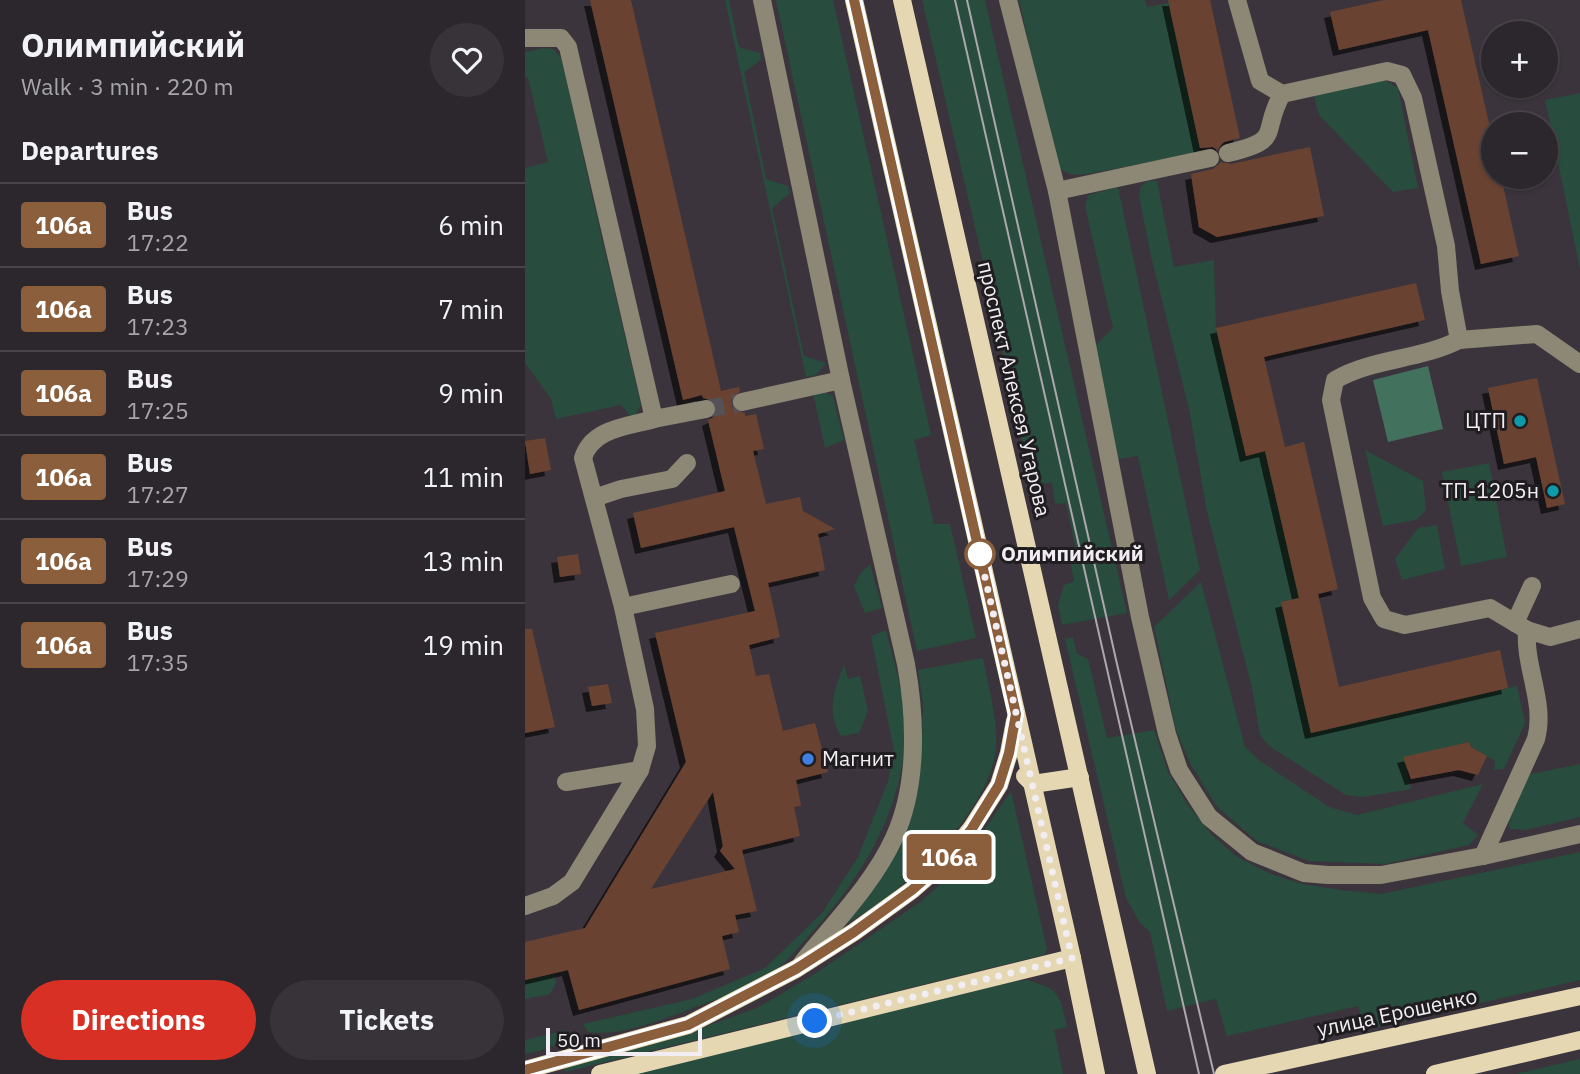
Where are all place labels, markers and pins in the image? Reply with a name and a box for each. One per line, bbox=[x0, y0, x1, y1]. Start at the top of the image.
place label: ЦТП bbox=[1465, 406, 1506, 434]
marker: ЦТП bbox=[1512, 413, 1528, 429]
place label: ТП-1205н bbox=[1441, 476, 1539, 504]
marker: ТП-1205н bbox=[1545, 483, 1561, 499]
marker: Олимпийский bbox=[965, 539, 995, 569]
place label: Олимпийский bbox=[1001, 539, 1144, 567]
place label: Магнит bbox=[822, 744, 894, 772]
marker: Магнит bbox=[800, 751, 816, 767]

